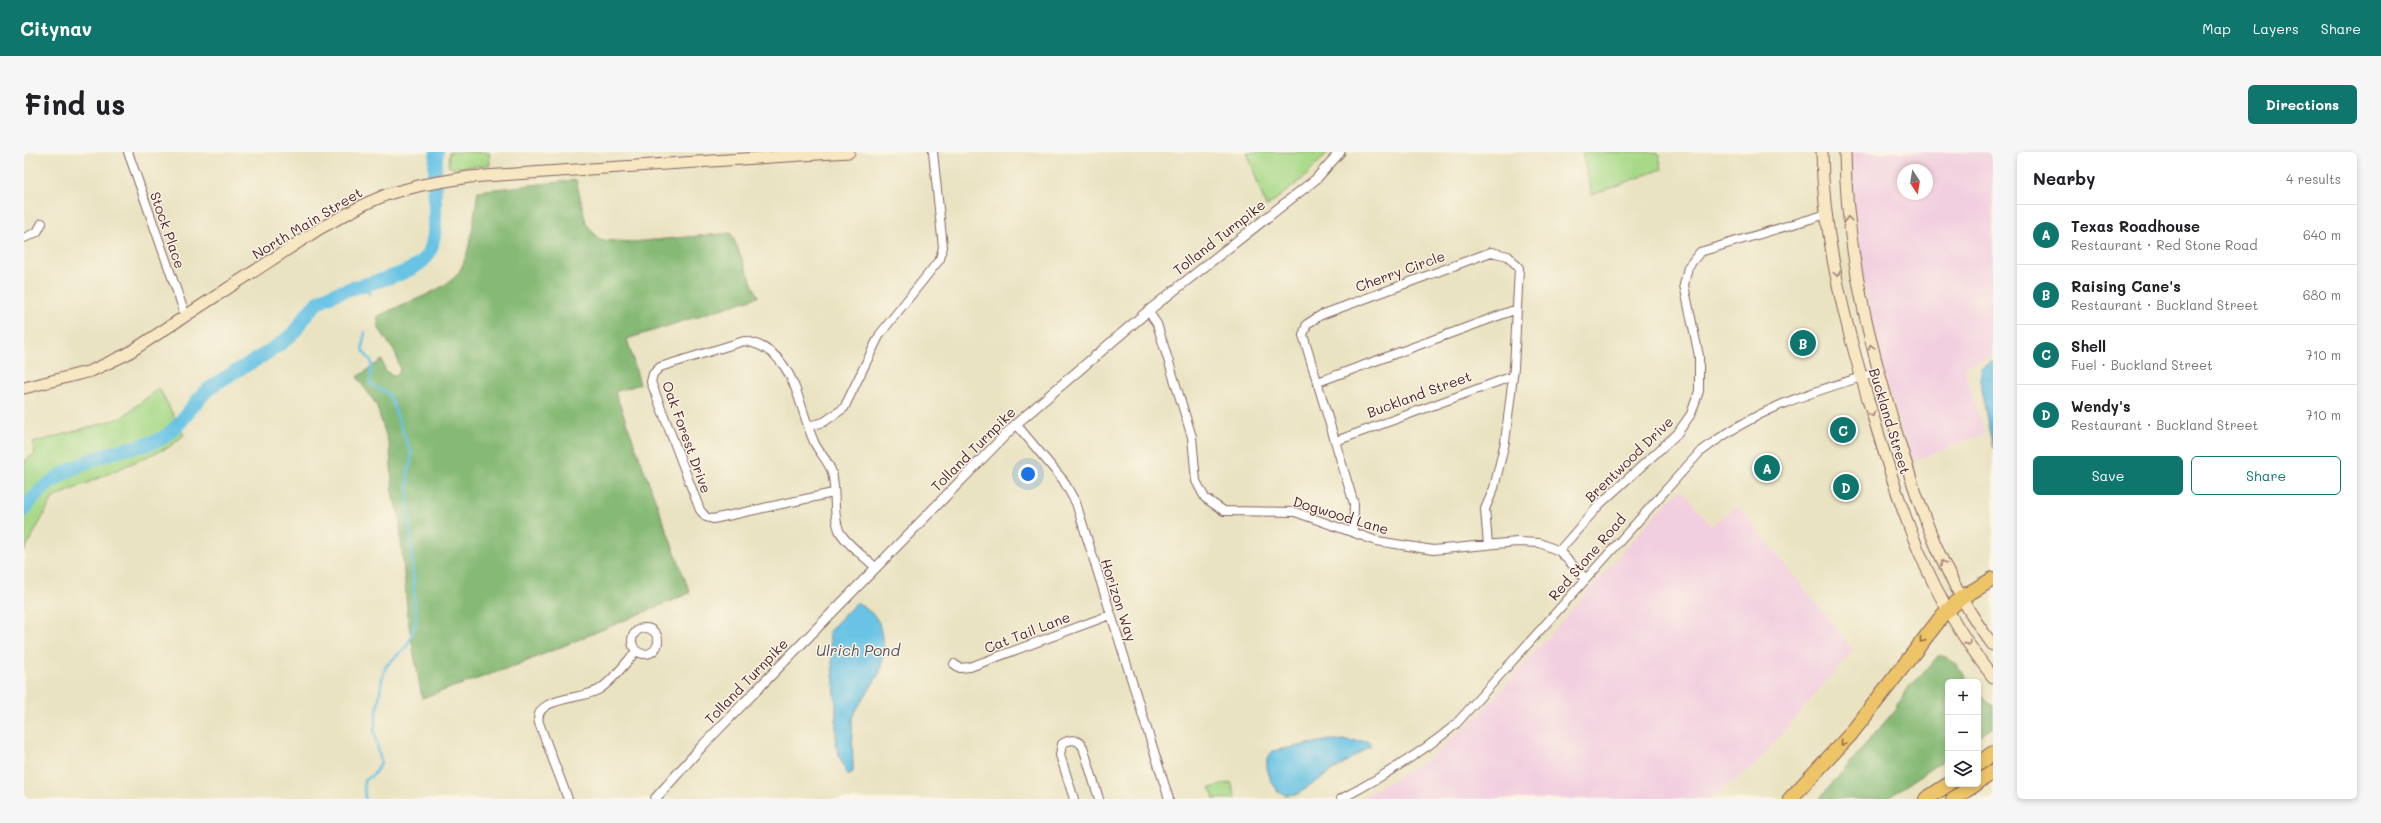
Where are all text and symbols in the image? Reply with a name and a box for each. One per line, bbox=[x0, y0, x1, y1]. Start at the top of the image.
text: Citynav bbox=[20, 16, 92, 41]
text: Map bbox=[2202, 19, 2231, 38]
text: Layers bbox=[2253, 19, 2299, 38]
text: Share bbox=[2321, 19, 2361, 38]
button: Directions bbox=[2248, 85, 2357, 124]
text: Find us bbox=[24, 86, 125, 122]
north arrow bbox=[1897, 164, 1933, 200]
text: Nearby bbox=[2033, 167, 2095, 189]
text: 4 results bbox=[2286, 170, 2341, 187]
street label: North Main Street bbox=[248, 183, 366, 263]
street label: Stock Place bbox=[146, 189, 190, 271]
street label: Tolland Turnpike bbox=[1169, 195, 1269, 279]
one-way arrow bbox=[1844, 216, 1853, 222]
text: Texas Roadhouse bbox=[2071, 216, 2200, 236]
text: A bbox=[2041, 226, 2051, 243]
text: 640 m bbox=[2303, 226, 2341, 243]
text: Restaurant · Red Stone Road bbox=[2071, 236, 2258, 253]
street label: Cherry Circle bbox=[1353, 246, 1447, 296]
one-way arrow bbox=[1832, 271, 1840, 277]
text: Raising Cane's bbox=[2071, 276, 2181, 296]
text: B bbox=[2042, 286, 2050, 303]
text: 680 m bbox=[2303, 286, 2341, 303]
text: Restaurant · Buckland Street bbox=[2071, 296, 2258, 313]
pin: B bbox=[1790, 328, 1816, 358]
text: Shell bbox=[2071, 336, 2106, 356]
one-way arrow bbox=[1868, 344, 1876, 350]
text: C bbox=[2041, 346, 2051, 363]
text: 710 m bbox=[2305, 346, 2341, 363]
text: Fuel · Buckland Street bbox=[2071, 356, 2213, 373]
street label: Buckland Street bbox=[1364, 366, 1474, 422]
street label: Buckland Street bbox=[1865, 366, 1915, 476]
street label: Oak Forest Drive bbox=[658, 378, 716, 496]
text: Wendy's bbox=[2071, 396, 2131, 416]
street label: Tolland Turnpike bbox=[927, 403, 1019, 495]
text: D bbox=[2041, 406, 2051, 423]
text: 710 m bbox=[2305, 406, 2341, 423]
one-way arrow bbox=[1867, 411, 1876, 418]
street label: Brentwood Drive bbox=[1581, 412, 1677, 506]
pin: C bbox=[1830, 415, 1856, 445]
text: Restaurant · Buckland Street bbox=[2071, 416, 2258, 433]
pin: A bbox=[1754, 453, 1780, 483]
button: Save bbox=[2033, 456, 2183, 495]
button: Share bbox=[2191, 456, 2341, 495]
your location bbox=[1018, 464, 1038, 484]
pin: D bbox=[1833, 472, 1859, 502]
street label: Dogwood Lane bbox=[1291, 491, 1391, 539]
street label: Red Stone Road bbox=[1544, 510, 1630, 604]
street label: Horizon Way bbox=[1097, 556, 1141, 644]
one-way arrow bbox=[1940, 560, 1948, 567]
street label: Cat Tail Lane bbox=[981, 607, 1073, 657]
street label: Tolland Turnpike bbox=[700, 634, 792, 728]
one-way arrow bbox=[1920, 636, 1927, 643]
one-way arrow bbox=[1963, 639, 1971, 646]
water label: Ulrich Pond bbox=[816, 640, 901, 660]
map controls bbox=[1945, 679, 1981, 787]
button: + bbox=[1945, 679, 1981, 715]
button: − bbox=[1945, 715, 1981, 751]
one-way arrow bbox=[1840, 738, 1847, 746]
button: layers bbox=[1945, 751, 1981, 787]

